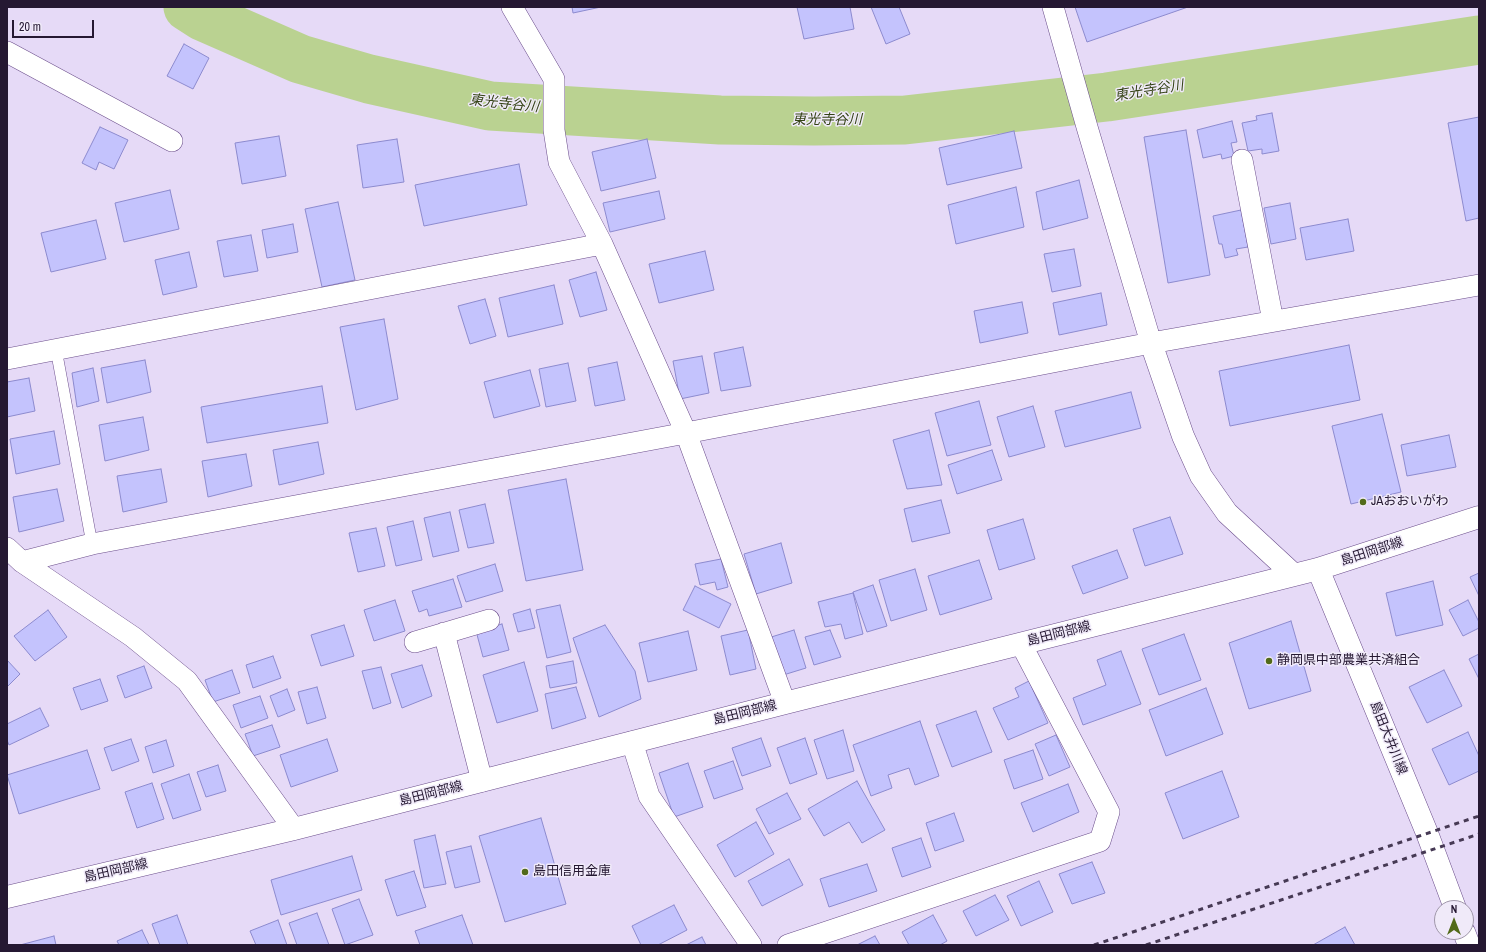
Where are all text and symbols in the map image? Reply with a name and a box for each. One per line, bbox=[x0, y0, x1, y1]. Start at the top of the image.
scale bar bbox=[14, 12, 96, 38]
text: 20 m bbox=[19, 19, 41, 35]
water label: 東光寺谷川 bbox=[1113, 77, 1185, 105]
water label: 東光寺谷川 bbox=[468, 92, 540, 116]
water label: 東光寺谷川 bbox=[792, 112, 862, 128]
place label: JAおおいがわ bbox=[1371, 494, 1448, 510]
marker: JAおおいがわ bbox=[1358, 497, 1368, 507]
street label: 島田岡部線 bbox=[1339, 535, 1405, 569]
street label: 島田岡部線 bbox=[1026, 619, 1092, 649]
place label: 静岡県中部農業共済組合 bbox=[1277, 653, 1420, 669]
marker: 静岡県中部農業共済組合 bbox=[1264, 656, 1274, 666]
street label: 島田岡部線 bbox=[712, 698, 778, 728]
street label: 島田大井川線 bbox=[1366, 699, 1410, 777]
street label: 島田岡部線 bbox=[398, 779, 464, 809]
street label: 島田岡部線 bbox=[83, 856, 149, 886]
place label: 島田信用金庫 bbox=[533, 864, 611, 880]
marker: 島田信用金庫 bbox=[520, 867, 530, 877]
north arrow bbox=[1434, 900, 1474, 940]
text: N bbox=[1451, 902, 1457, 916]

